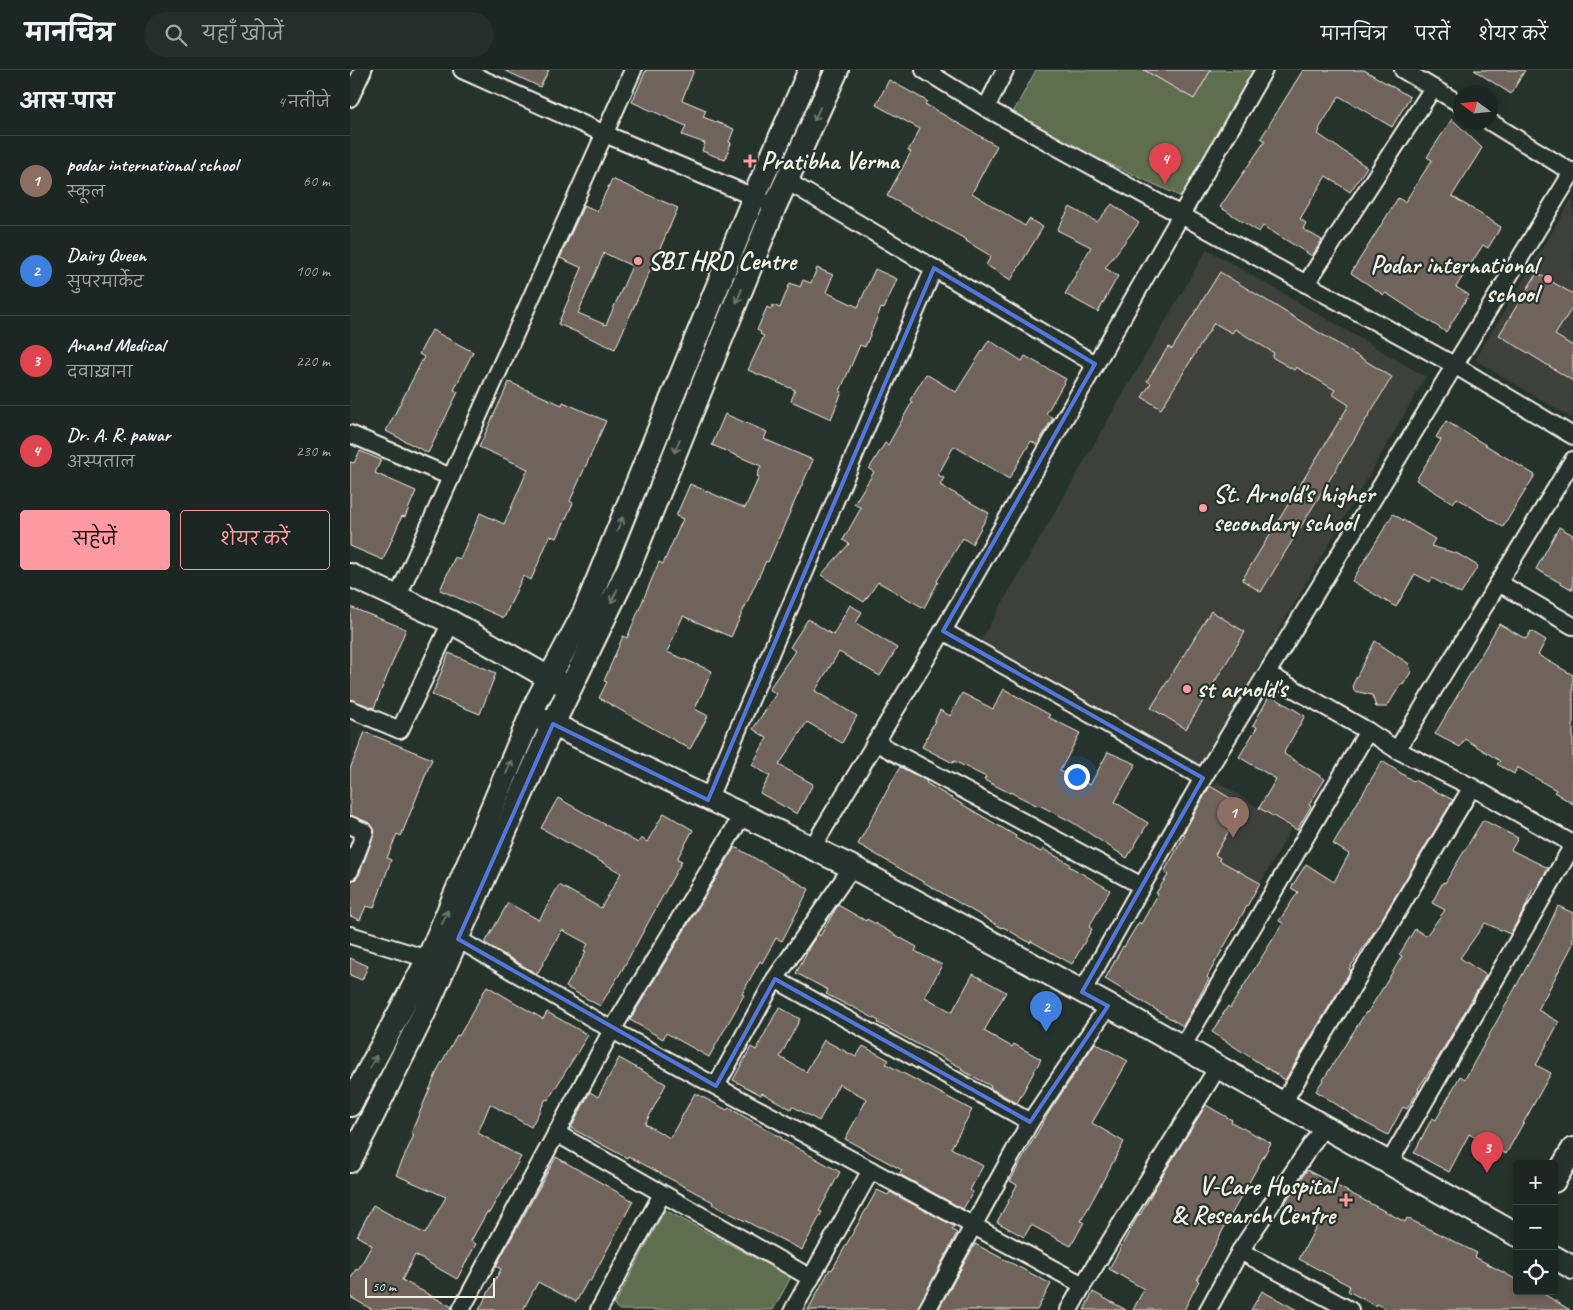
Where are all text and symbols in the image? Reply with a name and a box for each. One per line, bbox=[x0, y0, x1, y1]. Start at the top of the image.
search box bbox=[144, 12, 494, 57]
text: मानचित्र bbox=[25, 18, 114, 48]
icon: search bbox=[162, 21, 190, 49]
text: यहाँ खोजें bbox=[202, 22, 284, 46]
text: मानचित्र bbox=[1321, 23, 1387, 45]
text: परतें bbox=[1415, 23, 1450, 45]
text: शेयर करें bbox=[1478, 23, 1548, 45]
north arrow bbox=[1453, 85, 1498, 130]
text: आस-पास bbox=[20, 88, 114, 114]
text: 4 नतीजे bbox=[277, 92, 330, 112]
one-way arrow bbox=[811, 106, 821, 121]
pin: 4 bbox=[1149, 143, 1181, 184]
place label: Pratibha Verma bbox=[761, 145, 900, 177]
text: podar international school bbox=[67, 153, 238, 177]
marker: Pratibha Verma bbox=[743, 154, 757, 168]
text: 1 bbox=[32, 171, 40, 191]
text: 60 m bbox=[303, 171, 330, 191]
text: स्कूल bbox=[67, 182, 105, 202]
text: Dairy Queen bbox=[67, 243, 146, 267]
place label: SBI HRD Centre bbox=[648, 245, 798, 277]
place label: Podar international school bbox=[1371, 249, 1543, 310]
marker: SBI HRD Centre bbox=[632, 255, 644, 267]
text: 2 bbox=[32, 261, 40, 281]
text: 100 m bbox=[296, 261, 330, 281]
text: सुपरमार्केट bbox=[67, 272, 144, 292]
marker: Podar international school bbox=[1542, 273, 1554, 285]
one-way arrow bbox=[733, 288, 743, 303]
text: Anand Medical bbox=[67, 333, 165, 357]
text: 3 bbox=[32, 351, 40, 371]
text: 220 m bbox=[296, 351, 330, 371]
text: दवाख़ाना bbox=[67, 362, 133, 382]
text: Dr. A. R. pawar bbox=[67, 423, 170, 447]
one-way arrow bbox=[672, 439, 681, 454]
text: 4 bbox=[32, 441, 40, 461]
text: 230 m bbox=[296, 441, 330, 461]
text: अस्पताल bbox=[67, 452, 135, 472]
place label: St. Arnold's higher secondary school bbox=[1213, 478, 1377, 539]
marker: St. Arnold's higher secondary school bbox=[1197, 502, 1209, 514]
button: सहेजें bbox=[20, 510, 170, 570]
button: शेयर करें bbox=[180, 510, 330, 570]
one-way arrow bbox=[616, 517, 626, 532]
one-way arrow bbox=[609, 588, 619, 603]
place label: st arnold's bbox=[1197, 673, 1289, 705]
marker: st arnold's bbox=[1181, 683, 1193, 695]
one-way arrow bbox=[505, 760, 515, 775]
your location bbox=[1064, 764, 1090, 790]
pin: 1 bbox=[1217, 797, 1249, 838]
one-way arrow bbox=[441, 910, 451, 925]
pin: 2 bbox=[1030, 991, 1062, 1032]
one-way arrow bbox=[369, 1055, 378, 1070]
pin: 3 bbox=[1471, 1132, 1503, 1173]
map controls bbox=[1513, 1160, 1558, 1295]
button: + bbox=[1513, 1160, 1558, 1205]
place label: V-Care Hospital & Research Centre bbox=[1172, 1170, 1340, 1231]
marker: V-Care Hospital & Research Centre bbox=[1339, 1193, 1353, 1207]
button: − bbox=[1513, 1205, 1558, 1250]
button: locate bbox=[1513, 1250, 1558, 1295]
scale bar bbox=[365, 1275, 495, 1298]
text: 50 m bbox=[372, 1278, 396, 1295]

